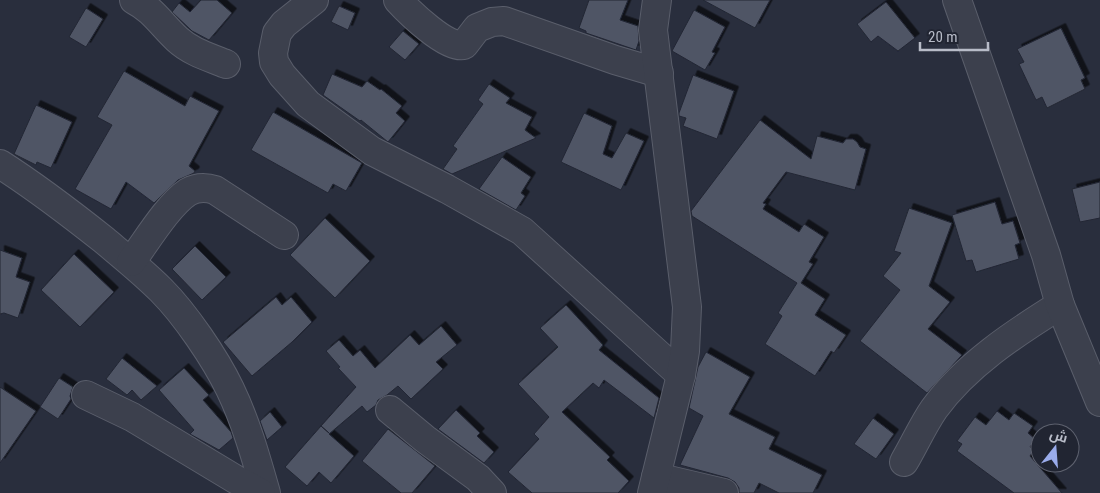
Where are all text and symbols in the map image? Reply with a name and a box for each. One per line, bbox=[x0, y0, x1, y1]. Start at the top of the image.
scale bar bbox=[920, 20, 988, 52]
text: 20 m bbox=[928, 28, 958, 46]
north arrow bbox=[1030, 423, 1080, 473]
text: ش bbox=[1048, 425, 1070, 447]

